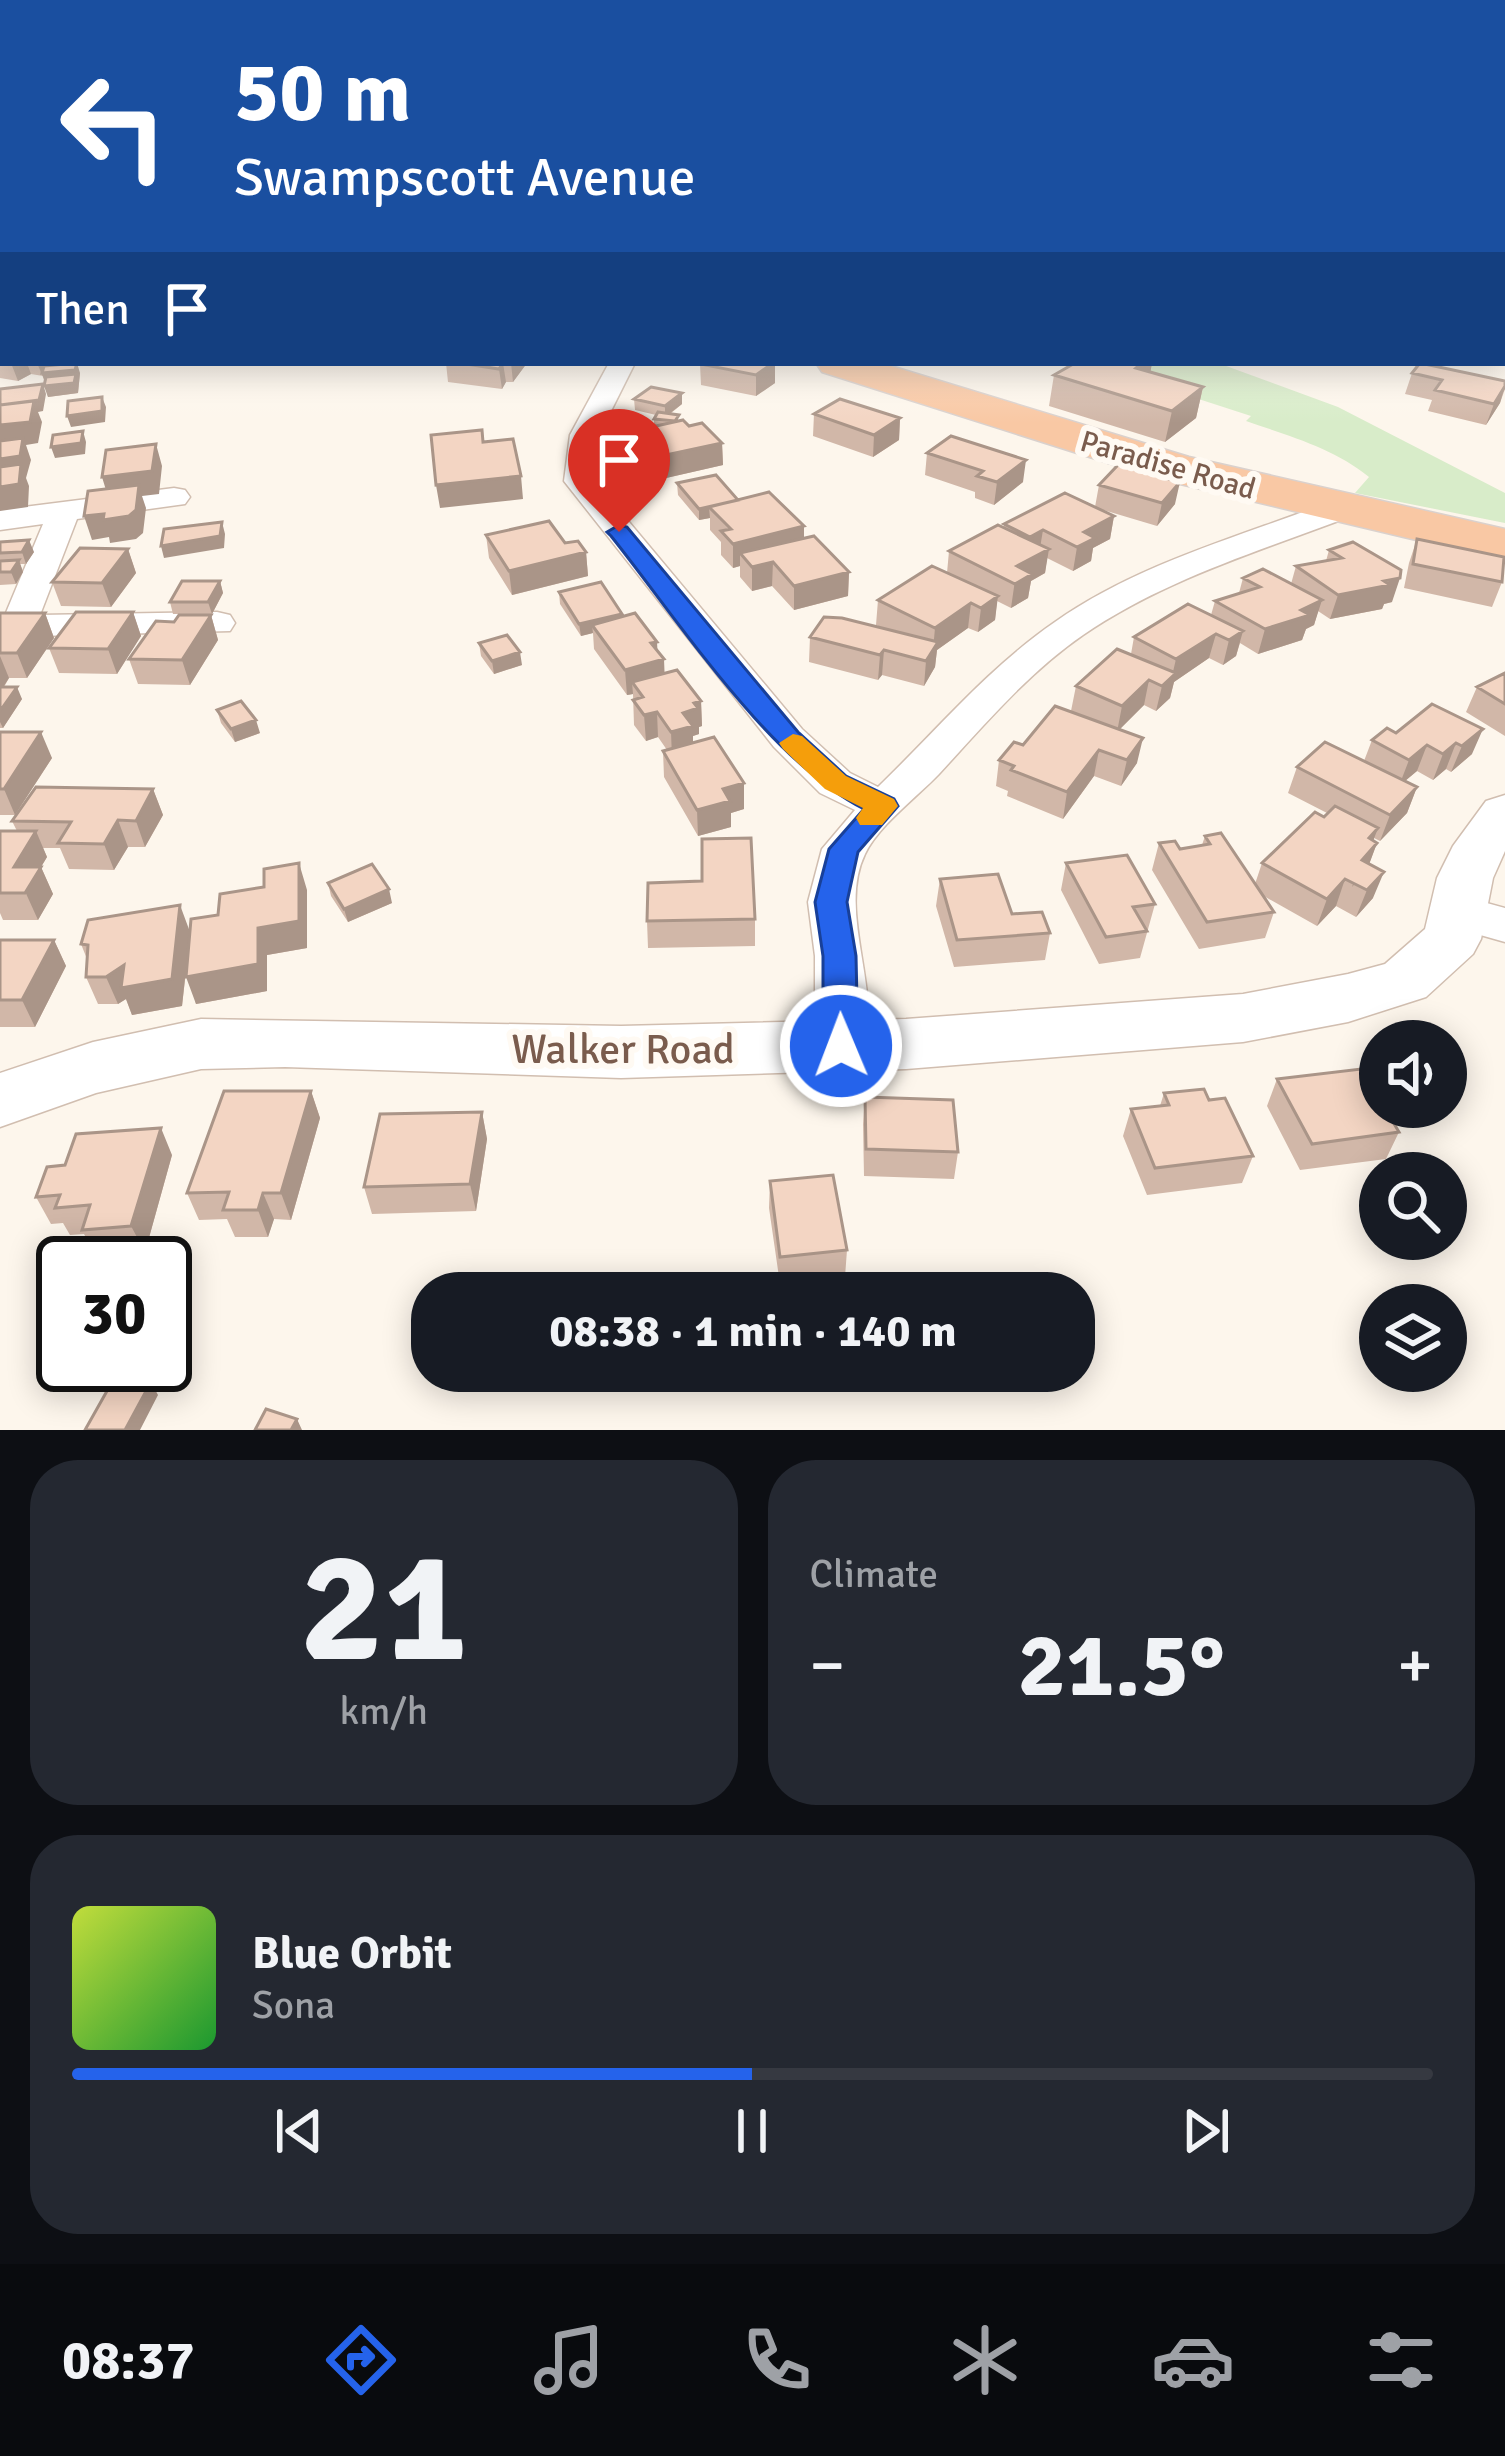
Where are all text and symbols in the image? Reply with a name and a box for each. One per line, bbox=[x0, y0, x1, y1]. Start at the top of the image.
text: 50 m bbox=[234, 41, 411, 145]
icon: left bbox=[36, 48, 192, 204]
text: Swampscott Avenue bbox=[234, 144, 696, 211]
icon: arrive bbox=[154, 276, 220, 342]
text: Then bbox=[36, 282, 130, 337]
pin bbox=[568, 409, 670, 532]
street label: Paradise Road bbox=[1076, 423, 1260, 508]
icon: arrive bbox=[586, 427, 652, 493]
position arrow bbox=[778, 983, 904, 1109]
map controls bbox=[1359, 1020, 1467, 1392]
button: sound bbox=[1359, 1020, 1467, 1128]
street label: Walker Road bbox=[511, 1024, 735, 1075]
button: search bbox=[1359, 1152, 1467, 1260]
speed limit sign: 30 bbox=[36, 1236, 192, 1392]
button: layers bbox=[1359, 1284, 1467, 1392]
text: 08:38 · 1 min · 140 m bbox=[549, 1304, 957, 1359]
text: 21 bbox=[300, 1512, 468, 1705]
text: Climate bbox=[810, 1550, 938, 1598]
text: 21.5° bbox=[1017, 1610, 1225, 1721]
text: − bbox=[810, 1625, 845, 1706]
text: + bbox=[1397, 1625, 1433, 1706]
text: km/h bbox=[340, 1687, 428, 1735]
text: Blue Orbit bbox=[252, 1926, 452, 1981]
text: Sona bbox=[252, 1981, 335, 2029]
icon: previous bbox=[266, 2098, 332, 2164]
icon: pause bbox=[719, 2098, 785, 2164]
icon: next bbox=[1173, 2098, 1239, 2164]
icon: directions bbox=[319, 2318, 403, 2402]
icon: music bbox=[527, 2318, 611, 2402]
icon: phone bbox=[735, 2318, 819, 2402]
icon: climate bbox=[943, 2318, 1027, 2402]
icon: car bbox=[1151, 2318, 1235, 2402]
icon: filters bbox=[1359, 2318, 1443, 2402]
text: 08:37 bbox=[62, 2327, 195, 2394]

